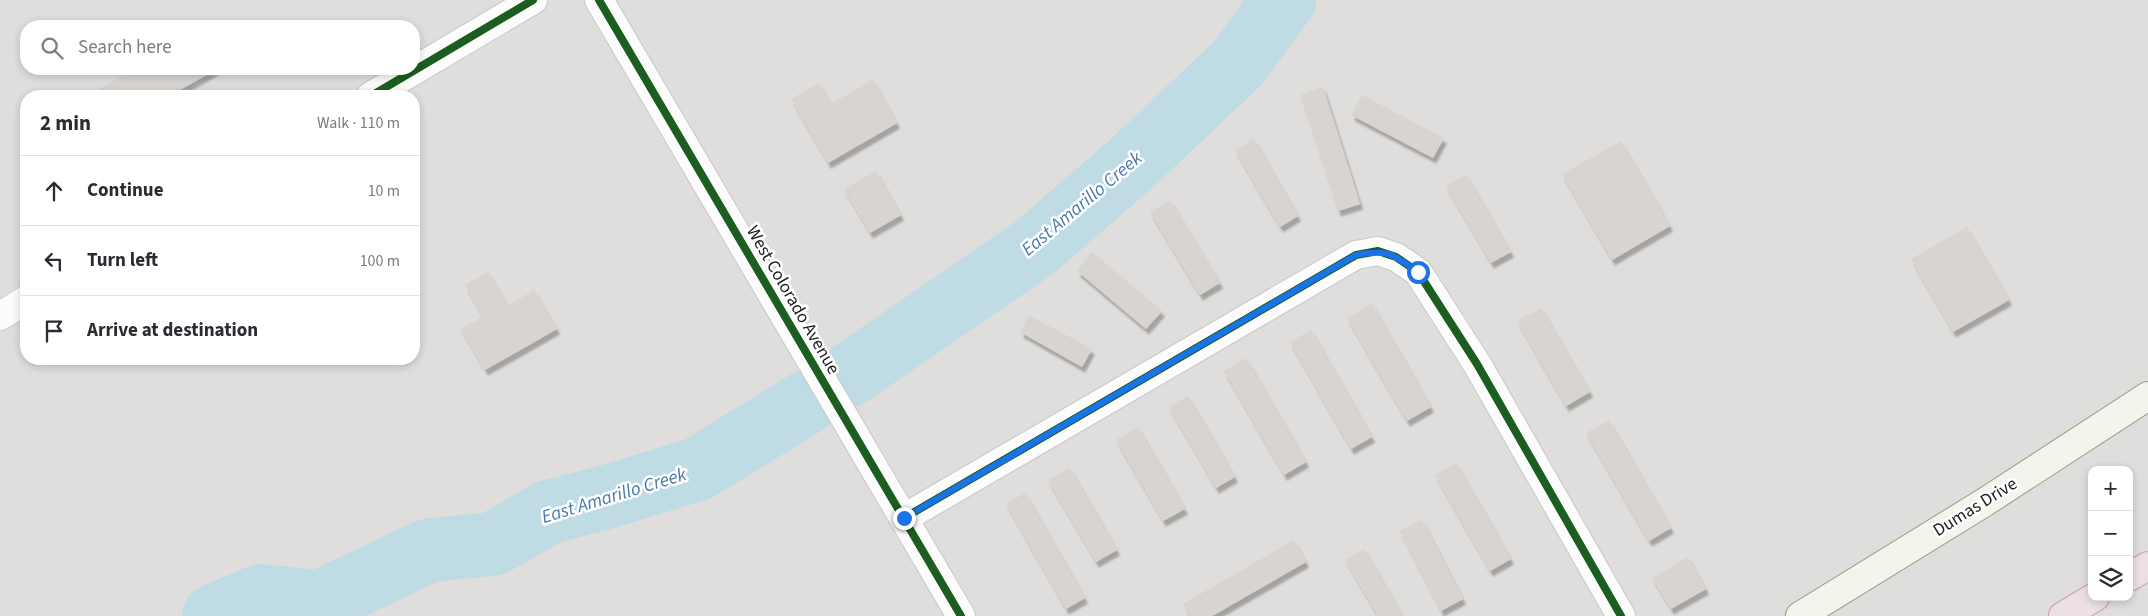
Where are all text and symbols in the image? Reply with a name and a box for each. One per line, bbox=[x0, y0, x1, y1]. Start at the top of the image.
search box bbox=[20, 20, 420, 75]
icon: search bbox=[38, 34, 66, 62]
text: Search here bbox=[78, 34, 172, 61]
text: 2 min bbox=[40, 108, 91, 138]
text: Walk · 110 m bbox=[317, 112, 400, 134]
water label: East Amarillo Creek bbox=[1016, 145, 1149, 263]
icon: ahead bbox=[40, 177, 68, 205]
text: Continue bbox=[87, 177, 164, 204]
text: 10 m bbox=[368, 180, 400, 202]
street label: West Colorado Avenue bbox=[740, 221, 846, 379]
icon: left bbox=[40, 247, 68, 275]
text: Turn left bbox=[87, 247, 158, 274]
text: 100 m bbox=[360, 250, 400, 272]
route start bbox=[1407, 261, 1430, 284]
icon: arrive bbox=[40, 317, 68, 345]
text: Arrive at destination bbox=[87, 317, 258, 344]
water label: East Amarillo Creek bbox=[538, 461, 691, 531]
map controls bbox=[2088, 466, 2133, 601]
button: + bbox=[2088, 466, 2133, 511]
street label: Dumas Drive bbox=[1928, 471, 2022, 543]
route end bbox=[893, 507, 916, 530]
button: − bbox=[2088, 511, 2133, 556]
button: layers bbox=[2088, 556, 2133, 601]

